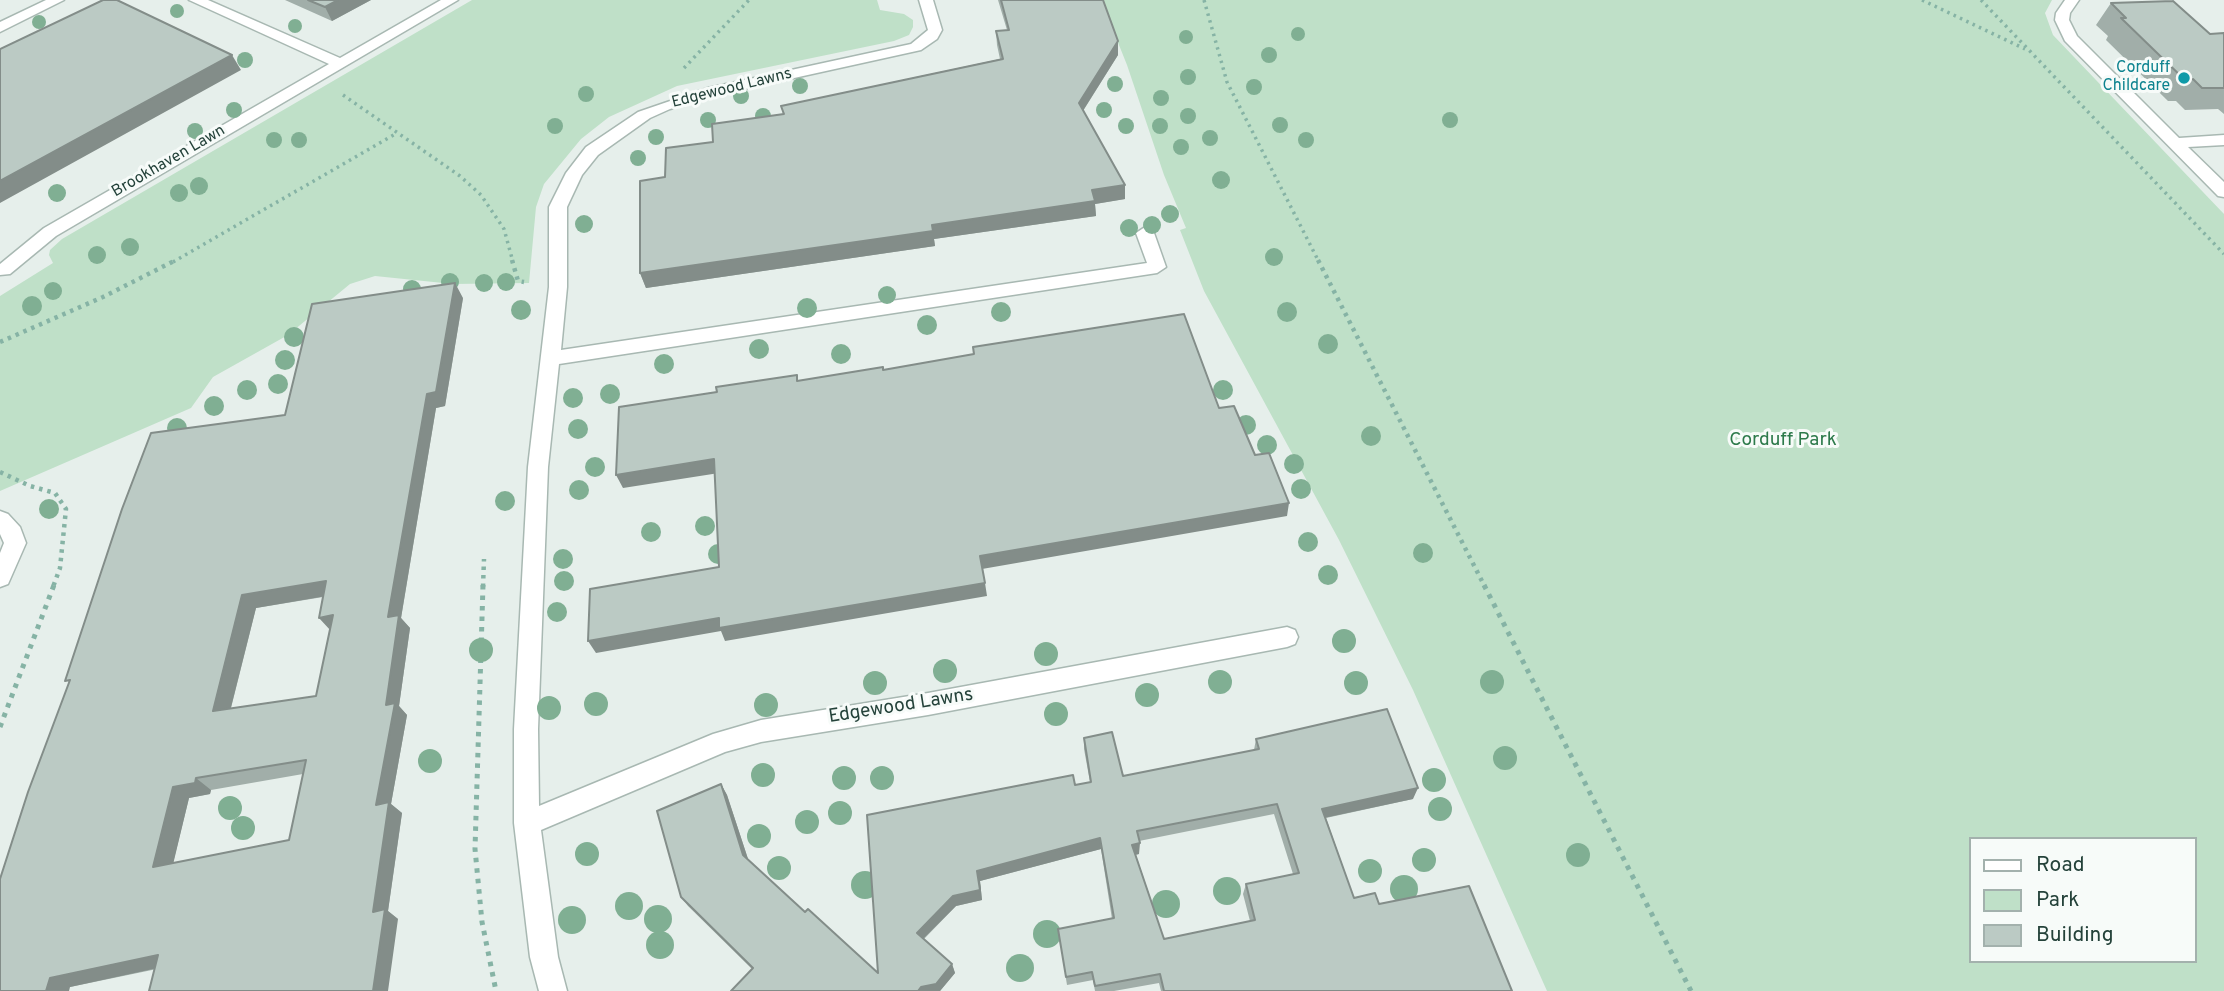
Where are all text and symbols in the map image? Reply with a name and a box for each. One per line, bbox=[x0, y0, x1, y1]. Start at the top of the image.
place label: Corduff Childcare bbox=[2102, 59, 2170, 97]
street label: Edgewood Lawns bbox=[670, 65, 794, 113]
marker: Corduff Childcare bbox=[2176, 70, 2192, 86]
street label: Brookhaven Lawn bbox=[109, 122, 229, 202]
park label: Corduff Park bbox=[1729, 430, 1837, 452]
street label: Edgewood Lawns bbox=[827, 684, 975, 730]
legend bbox=[1968, 837, 2196, 963]
text: Road bbox=[2036, 852, 2085, 879]
text: Park bbox=[2036, 887, 2079, 914]
text: Building bbox=[2036, 922, 2114, 949]

